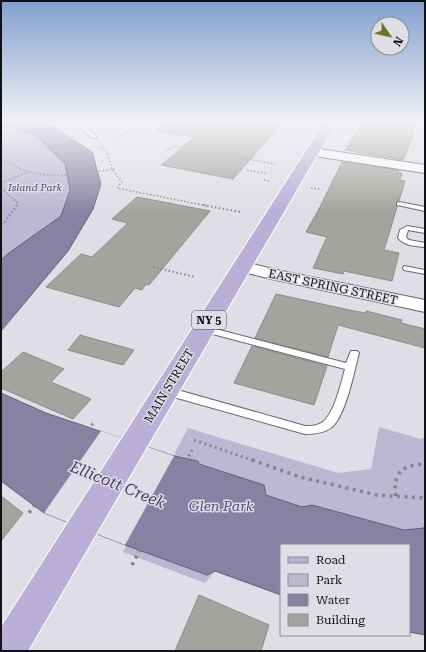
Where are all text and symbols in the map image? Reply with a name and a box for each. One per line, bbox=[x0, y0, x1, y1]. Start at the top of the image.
north arrow bbox=[370, 16, 410, 56]
text: N bbox=[390, 34, 406, 49]
park label: Island Park bbox=[7, 182, 63, 193]
street label: EAST SPRING STREET bbox=[267, 266, 399, 308]
road number: NY 5 bbox=[192, 311, 226, 329]
street label: MAIN STREET bbox=[141, 346, 197, 426]
water label: Ellicott Creek bbox=[66, 456, 169, 512]
park label: Glen Park bbox=[189, 498, 254, 514]
legend bbox=[280, 544, 410, 636]
text: Road bbox=[316, 553, 346, 567]
text: Park bbox=[316, 573, 343, 587]
text: Water bbox=[316, 593, 350, 607]
text: Building bbox=[316, 613, 365, 627]

